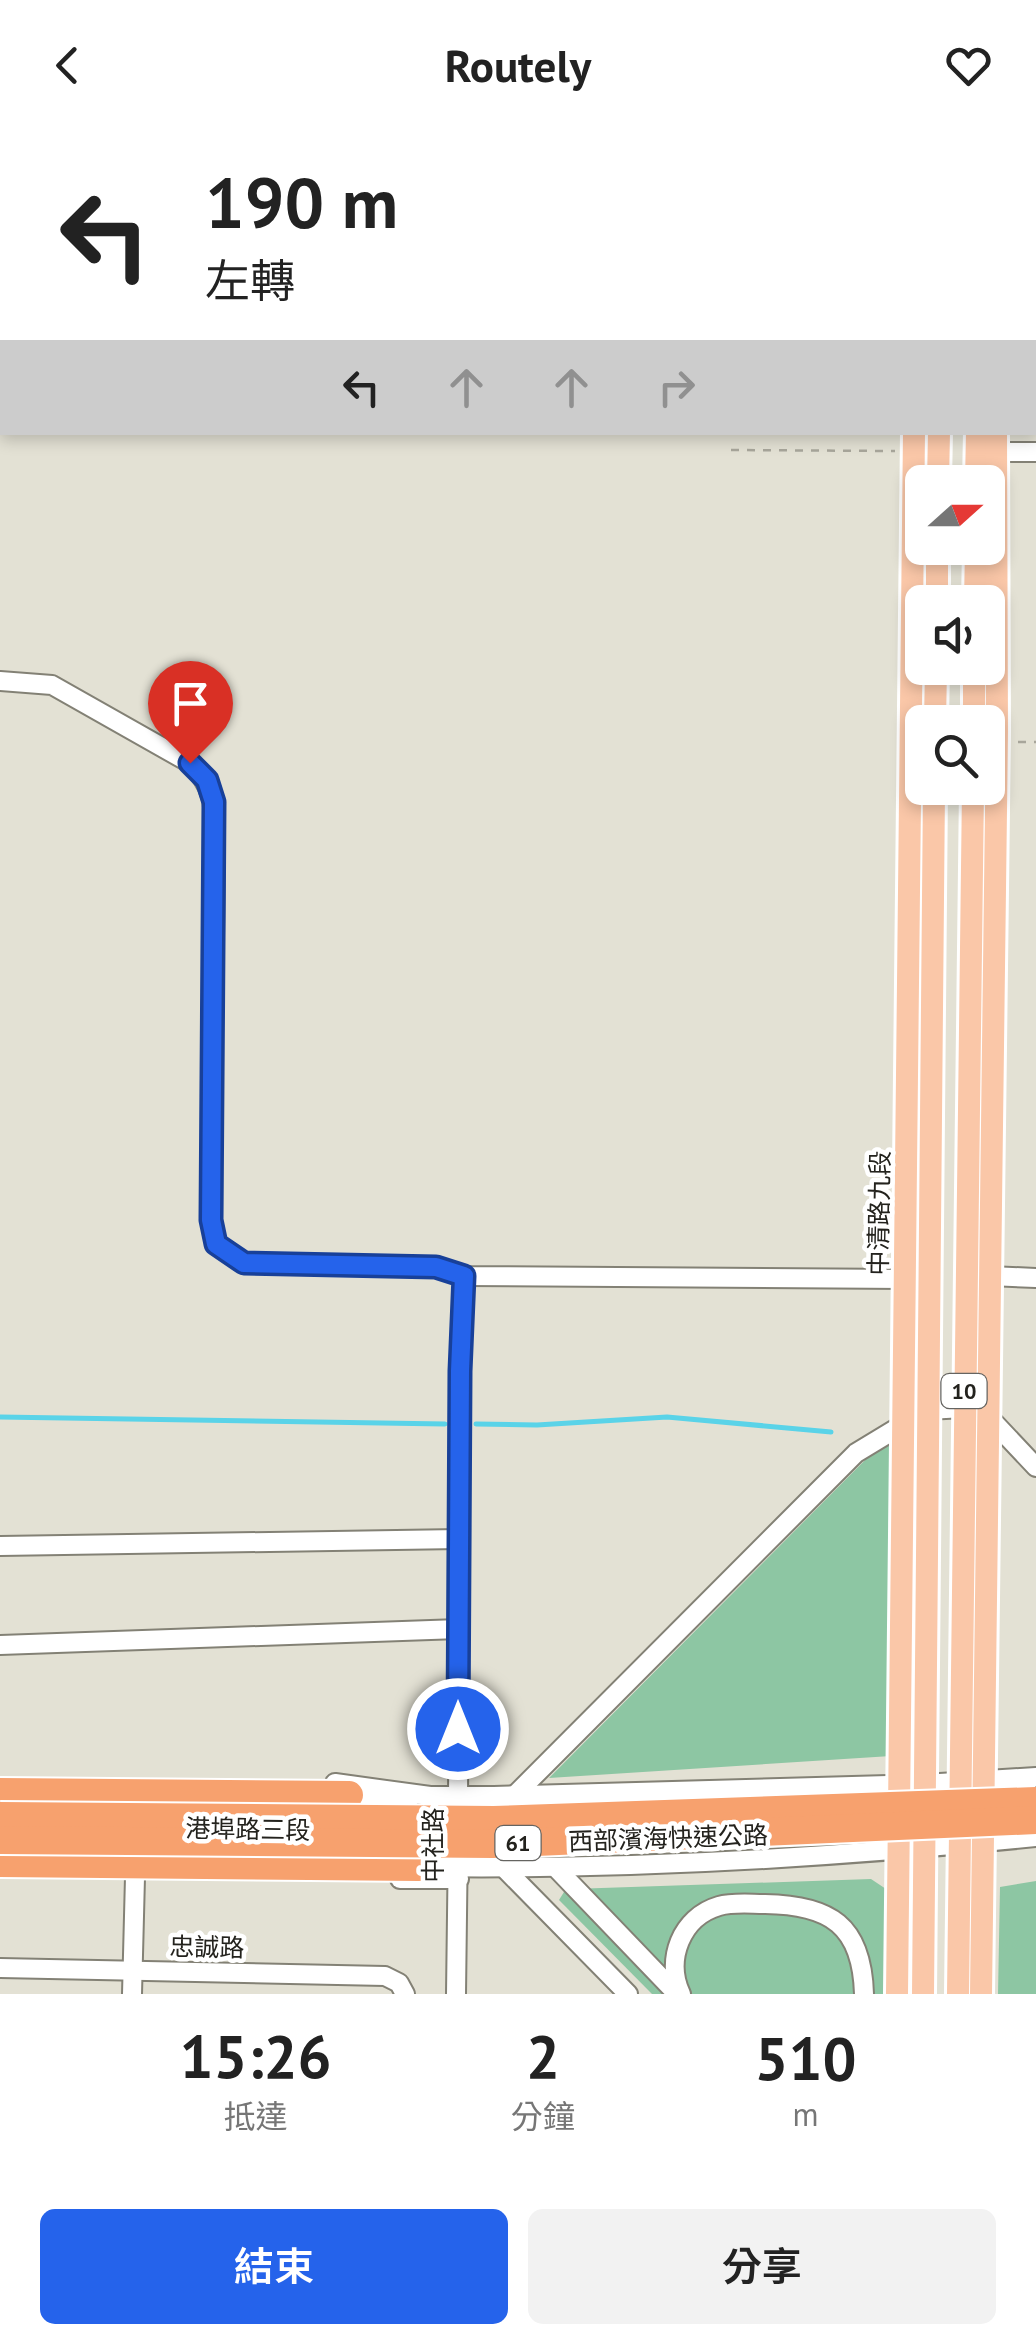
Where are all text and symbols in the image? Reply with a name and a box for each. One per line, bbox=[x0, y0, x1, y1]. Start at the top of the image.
text: Routely bbox=[445, 36, 591, 94]
icon: back bbox=[40, 38, 95, 93]
icon: heart bbox=[941, 38, 996, 93]
text: 190 m bbox=[205, 157, 398, 247]
icon: left bbox=[40, 170, 170, 300]
text: 左轉 bbox=[205, 251, 295, 309]
icon: left bbox=[334, 360, 389, 415]
icon: ahead bbox=[439, 360, 494, 415]
icon: ahead bbox=[544, 360, 599, 415]
icon: right bbox=[649, 360, 704, 415]
north arrow bbox=[905, 465, 1005, 565]
map controls bbox=[905, 465, 1005, 805]
button: sound bbox=[905, 585, 1005, 685]
pin bbox=[148, 661, 233, 764]
icon: arrive bbox=[163, 676, 218, 731]
button: search bbox=[905, 705, 1005, 805]
street label: 中清路九段 bbox=[862, 1150, 896, 1276]
road number: 10 bbox=[942, 1374, 986, 1408]
position arrow bbox=[406, 1677, 510, 1781]
street label: 中社路 bbox=[417, 1807, 449, 1883]
street label: 港埠路三段 bbox=[185, 1812, 311, 1846]
street label: 西部濱海快速公路 bbox=[567, 1819, 769, 1857]
road number: 61 bbox=[496, 1826, 540, 1860]
street label: 忠誠路 bbox=[169, 1930, 245, 1964]
text: 15:26 bbox=[179, 2017, 332, 2095]
text: 2 bbox=[526, 2017, 560, 2095]
text: 510 bbox=[755, 2019, 857, 2097]
text: m bbox=[793, 2093, 819, 2135]
text: 抵達 bbox=[224, 2095, 288, 2137]
text: 分鐘 bbox=[511, 2095, 575, 2137]
button: 結束 bbox=[40, 2209, 508, 2324]
button: 分享 bbox=[528, 2209, 996, 2324]

